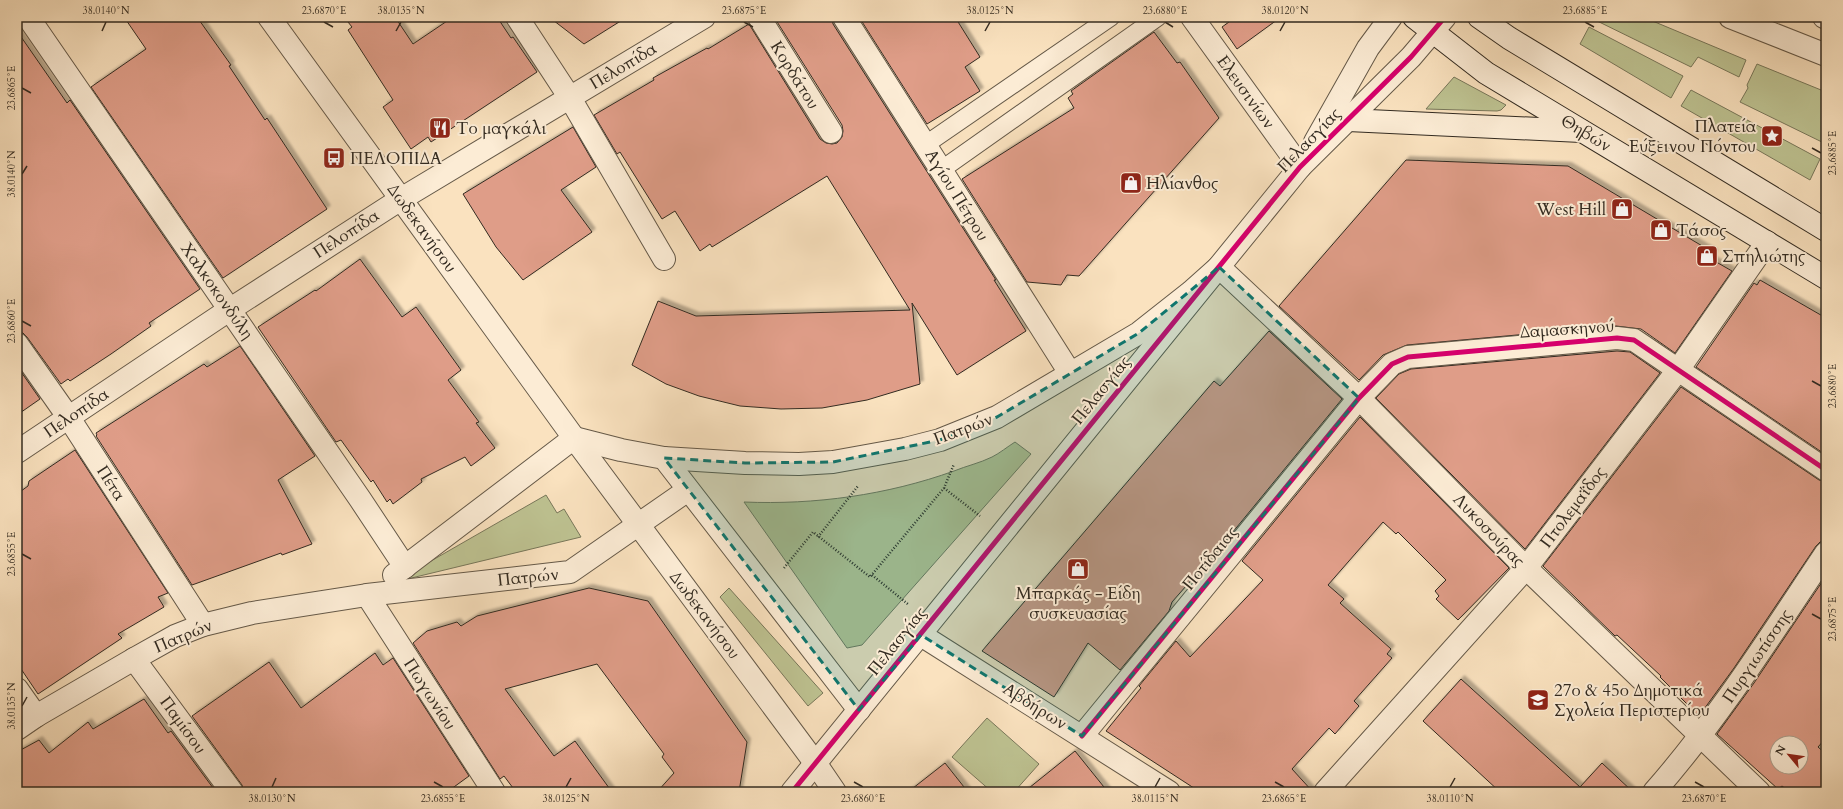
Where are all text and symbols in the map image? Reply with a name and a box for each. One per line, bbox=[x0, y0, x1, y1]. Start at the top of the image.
text: 38.0140°N bbox=[83, 4, 130, 18]
text: 23.6870°E bbox=[302, 4, 346, 18]
text: 38.0135°N bbox=[378, 4, 425, 18]
text: 23.6875°E bbox=[722, 4, 766, 18]
text: 38.0125°N bbox=[967, 4, 1014, 18]
text: 23.6880°E bbox=[1143, 4, 1187, 18]
text: 38.0120°N bbox=[1262, 4, 1309, 18]
text: 23.6885°E bbox=[1563, 4, 1607, 18]
street label: Πελοπίδα bbox=[585, 37, 661, 95]
street label: Κορδάτου bbox=[765, 37, 825, 113]
street label: Ελευσινίων bbox=[1212, 51, 1280, 133]
text: 23.6865°E bbox=[5, 66, 19, 110]
street label: Πελασγίας bbox=[1272, 102, 1346, 178]
street label: Θηβών bbox=[1556, 109, 1616, 157]
restaurant icon: Το μαγκάλι bbox=[427, 115, 453, 141]
place label: Πλατεία Εύξεινου Πόντου bbox=[1629, 115, 1756, 158]
place label: Το μαγκάλι bbox=[456, 117, 547, 140]
place icon: Πλατεία Εύξεινου Πόντου bbox=[1759, 123, 1785, 149]
text: 23.6885°E bbox=[1826, 131, 1840, 175]
bus stop icon: ΠΕΛΟΠΙΔΑ bbox=[321, 145, 347, 171]
street label: Αγίου Πέτρου bbox=[920, 145, 994, 245]
place label: ΠΕΛΟΠΙΔΑ bbox=[350, 147, 443, 170]
text: 38.0140°N bbox=[5, 150, 19, 197]
shop icon: Ηλίανθος bbox=[1118, 170, 1144, 196]
place label: Ηλίανθος bbox=[1146, 172, 1218, 195]
street label: Δωδεκανήσου bbox=[382, 179, 462, 277]
shop icon: West Hill bbox=[1609, 196, 1635, 222]
place label: West Hill bbox=[1535, 198, 1607, 221]
street label: Πελοπίδα bbox=[309, 204, 383, 264]
shop icon: Τάσος bbox=[1648, 217, 1674, 243]
place label: Τάσος bbox=[1676, 219, 1727, 242]
street label: Χαλκοκονδύλη bbox=[175, 238, 259, 344]
shop icon: Σπηλιώτης bbox=[1694, 243, 1720, 269]
place label: Σπηλιώτης bbox=[1722, 245, 1805, 268]
text: 23.6860°E bbox=[5, 299, 19, 343]
street label: Δαμασκηνού bbox=[1519, 314, 1615, 344]
street label: Πελασγίας bbox=[1066, 351, 1136, 429]
text: 23.6880°E bbox=[1826, 364, 1840, 408]
street label: Πελοπίδα bbox=[39, 383, 113, 443]
street label: Πατρών bbox=[930, 407, 996, 451]
street label: Πέτα bbox=[91, 461, 131, 505]
street label: Πτολεμαΐδος bbox=[1535, 462, 1611, 552]
street label: Λυκοσούρας bbox=[1448, 488, 1530, 572]
street label: Ποτίδαιας bbox=[1177, 521, 1243, 595]
text: 23.6855°E bbox=[5, 532, 19, 576]
shop icon: Μπαρκάς - Είδη συσκευασίας bbox=[1065, 556, 1091, 582]
street label: Πατρών bbox=[496, 562, 560, 592]
street label: Δωδεκανήσου bbox=[664, 566, 746, 664]
place label: Μπαρκάς - Είδη συσκευασίας bbox=[1016, 582, 1140, 625]
text: 23.6875°E bbox=[1826, 597, 1840, 641]
street label: Πελασγίας bbox=[862, 602, 932, 680]
street label: Πυργιωτίσσης bbox=[1717, 604, 1797, 708]
street label: Πατρών bbox=[150, 613, 216, 659]
street label: Πωγωνίου bbox=[398, 654, 462, 734]
street label: Αβδήρων bbox=[999, 677, 1071, 735]
place label: 27ο & 45ο Δημοτικά Σχολεία Περιστερίου bbox=[1554, 679, 1710, 722]
text: 38.0135°N bbox=[5, 682, 19, 729]
school or university icon: 27ο & 45ο Δημοτικά Σχολεία Περιστερίου bbox=[1525, 687, 1551, 713]
street label: Παμίσου bbox=[154, 692, 212, 758]
north arrow bbox=[1769, 735, 1809, 775]
text: N bbox=[1772, 742, 1790, 758]
text: 38.0130°N bbox=[249, 792, 296, 806]
text: 23.6855°E bbox=[421, 792, 465, 806]
text: 38.0125°N bbox=[543, 792, 590, 806]
text: 23.6860°E bbox=[841, 792, 885, 806]
text: 38.0115°N bbox=[1132, 792, 1179, 806]
text: 23.6865°E bbox=[1262, 792, 1306, 806]
text: 38.0110°N bbox=[1427, 792, 1474, 806]
text: 23.6870°E bbox=[1682, 792, 1726, 806]

